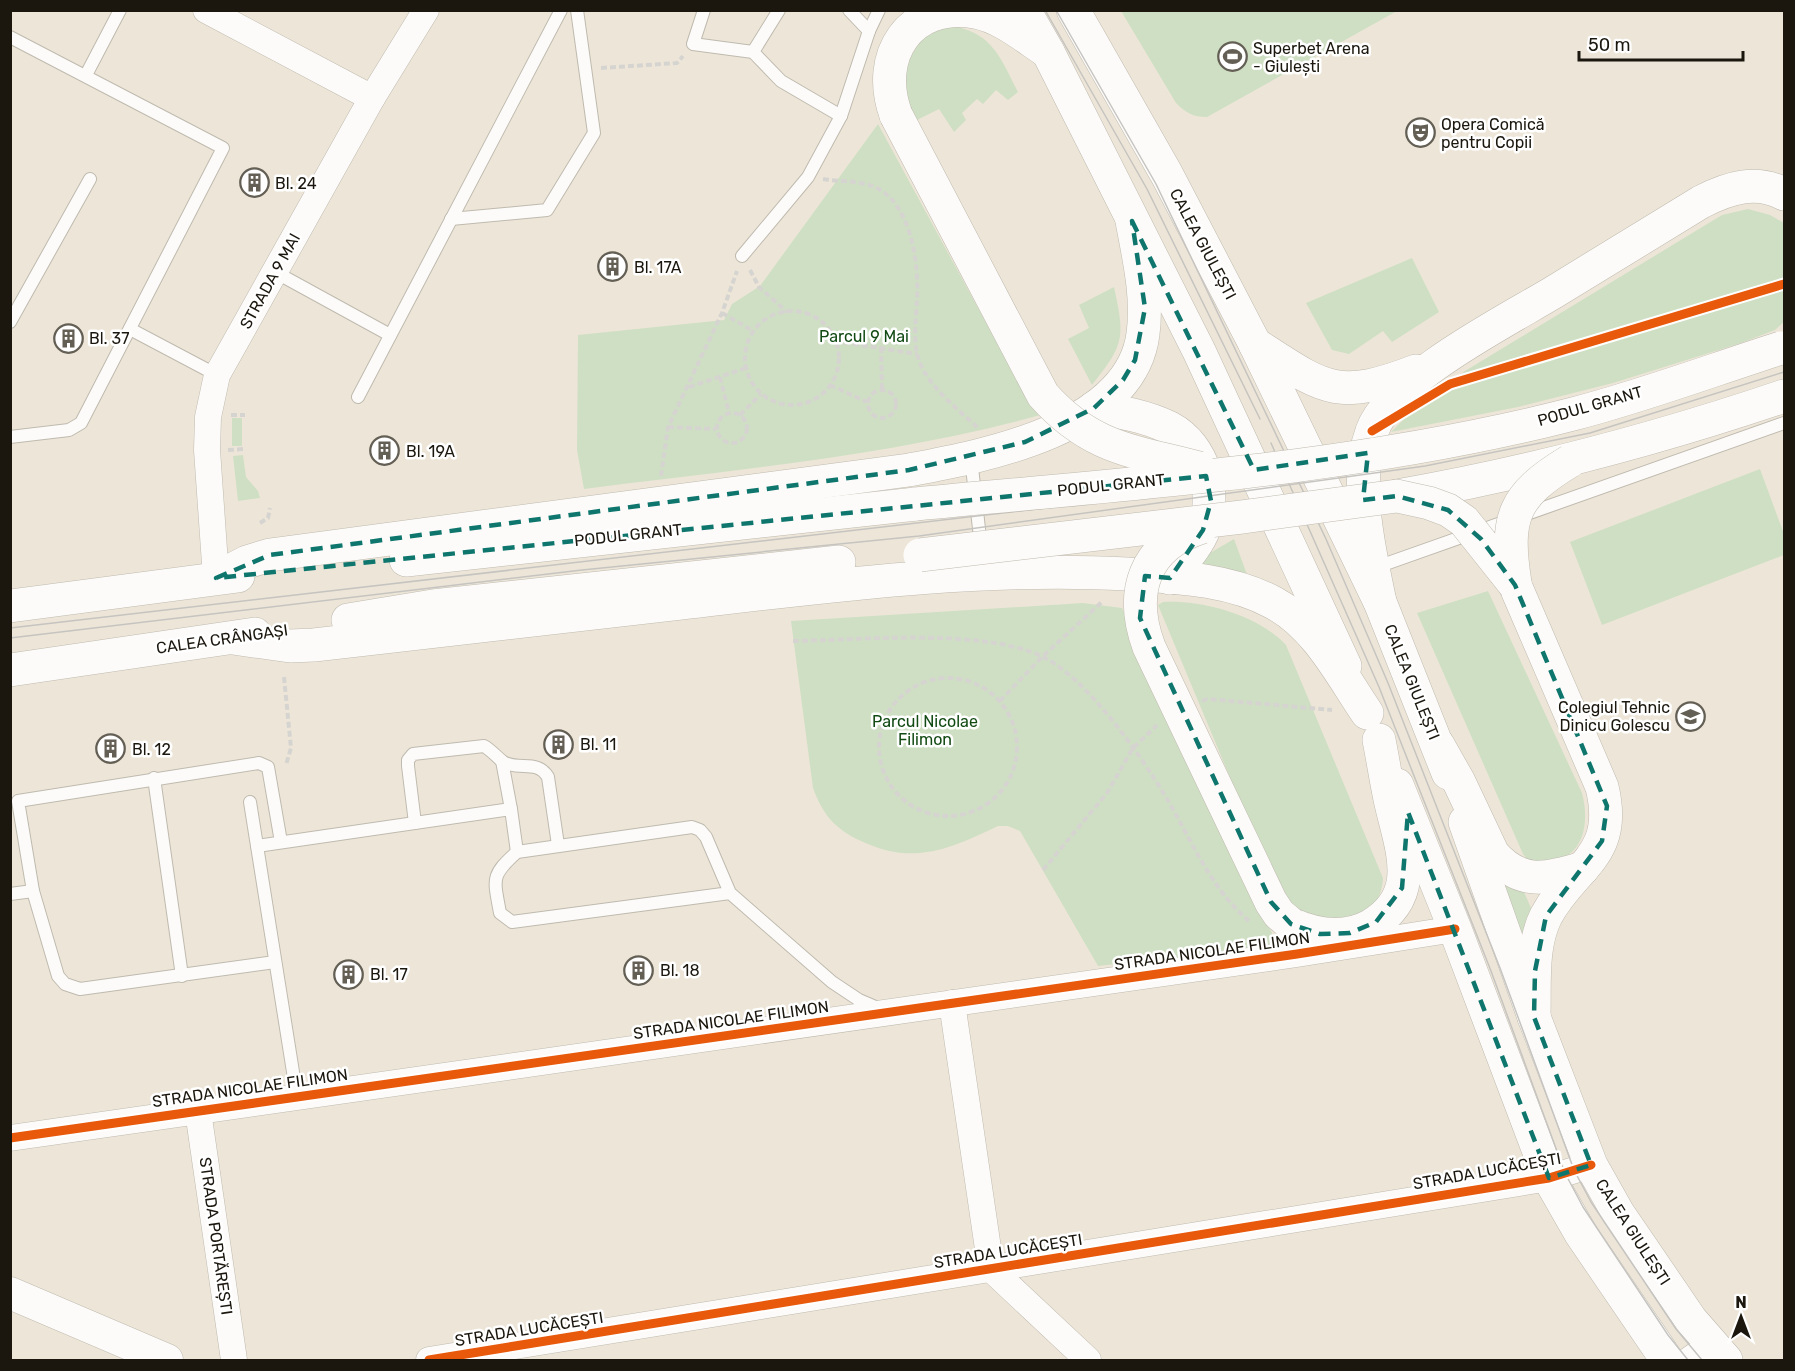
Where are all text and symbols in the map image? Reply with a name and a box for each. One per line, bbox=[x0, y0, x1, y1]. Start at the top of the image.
scale bar bbox=[1579, 24, 1742, 62]
text: 50 m bbox=[1588, 34, 1631, 56]
place label: Superbet Arena - Giulești bbox=[1253, 39, 1369, 76]
sports icon: Superbet Arena - Giulești bbox=[1216, 41, 1248, 73]
place label: Opera Comică pentru Copii bbox=[1441, 115, 1545, 152]
theatre icon: Opera Comică pentru Copii bbox=[1404, 117, 1436, 149]
building icon: Bl. 24 bbox=[238, 167, 270, 199]
place label: Bl. 24 bbox=[275, 174, 317, 193]
street label: CALEA GIULEȘTI bbox=[1166, 185, 1240, 303]
street label: STRADA 9 MAI bbox=[236, 230, 304, 332]
building icon: Bl. 17A bbox=[597, 251, 629, 283]
place label: Bl. 17A bbox=[634, 258, 682, 277]
building icon: Bl. 37 bbox=[52, 322, 84, 354]
park label: Parcul 9 Mai bbox=[819, 327, 909, 346]
place label: Bl. 37 bbox=[89, 329, 129, 348]
street label: PODUL GRANT bbox=[1535, 382, 1645, 430]
building icon: Bl. 19A bbox=[369, 435, 401, 467]
place label: Bl. 19A bbox=[406, 442, 455, 461]
street label: PODUL GRANT bbox=[1056, 470, 1166, 500]
street label: PODUL GRANT bbox=[573, 520, 683, 550]
street label: CALEA CRÂNGAȘI bbox=[155, 620, 289, 658]
street label: CALEA GIULEȘTI bbox=[1380, 621, 1444, 743]
place label: Colegiul Tehnic Dinicu Golescu bbox=[1558, 698, 1670, 735]
school or university icon: Colegiul Tehnic Dinicu Golescu bbox=[1675, 700, 1707, 732]
park label: Parcul Nicolae Filimon bbox=[872, 712, 978, 749]
building icon: Bl. 11 bbox=[543, 728, 575, 760]
building icon: Bl. 12 bbox=[95, 733, 127, 765]
place label: Bl. 11 bbox=[580, 735, 616, 754]
place label: Bl. 12 bbox=[132, 740, 171, 759]
street label: STRADA NICOLAE FILIMON bbox=[1113, 928, 1311, 974]
building icon: Bl. 18 bbox=[623, 954, 655, 986]
building icon: Bl. 17 bbox=[333, 958, 365, 990]
place label: Bl. 18 bbox=[660, 961, 700, 980]
place label: Bl. 17 bbox=[370, 965, 408, 984]
street label: STRADA NICOLAE FILIMON bbox=[632, 997, 830, 1043]
street label: STRADA NICOLAE FILIMON bbox=[151, 1065, 349, 1111]
street label: STRADA LUCĂCEȘTI bbox=[1411, 1149, 1563, 1193]
street label: STRADA PORTĂREȘTI bbox=[196, 1156, 236, 1316]
street label: CALEA GIULEȘTI bbox=[1592, 1175, 1674, 1289]
street label: STRADA LUCĂCEȘTI bbox=[932, 1230, 1084, 1272]
north arrow bbox=[1711, 1287, 1771, 1347]
text: N bbox=[1735, 1293, 1747, 1312]
street label: STRADA LUCĂCEȘTI bbox=[453, 1308, 605, 1350]

